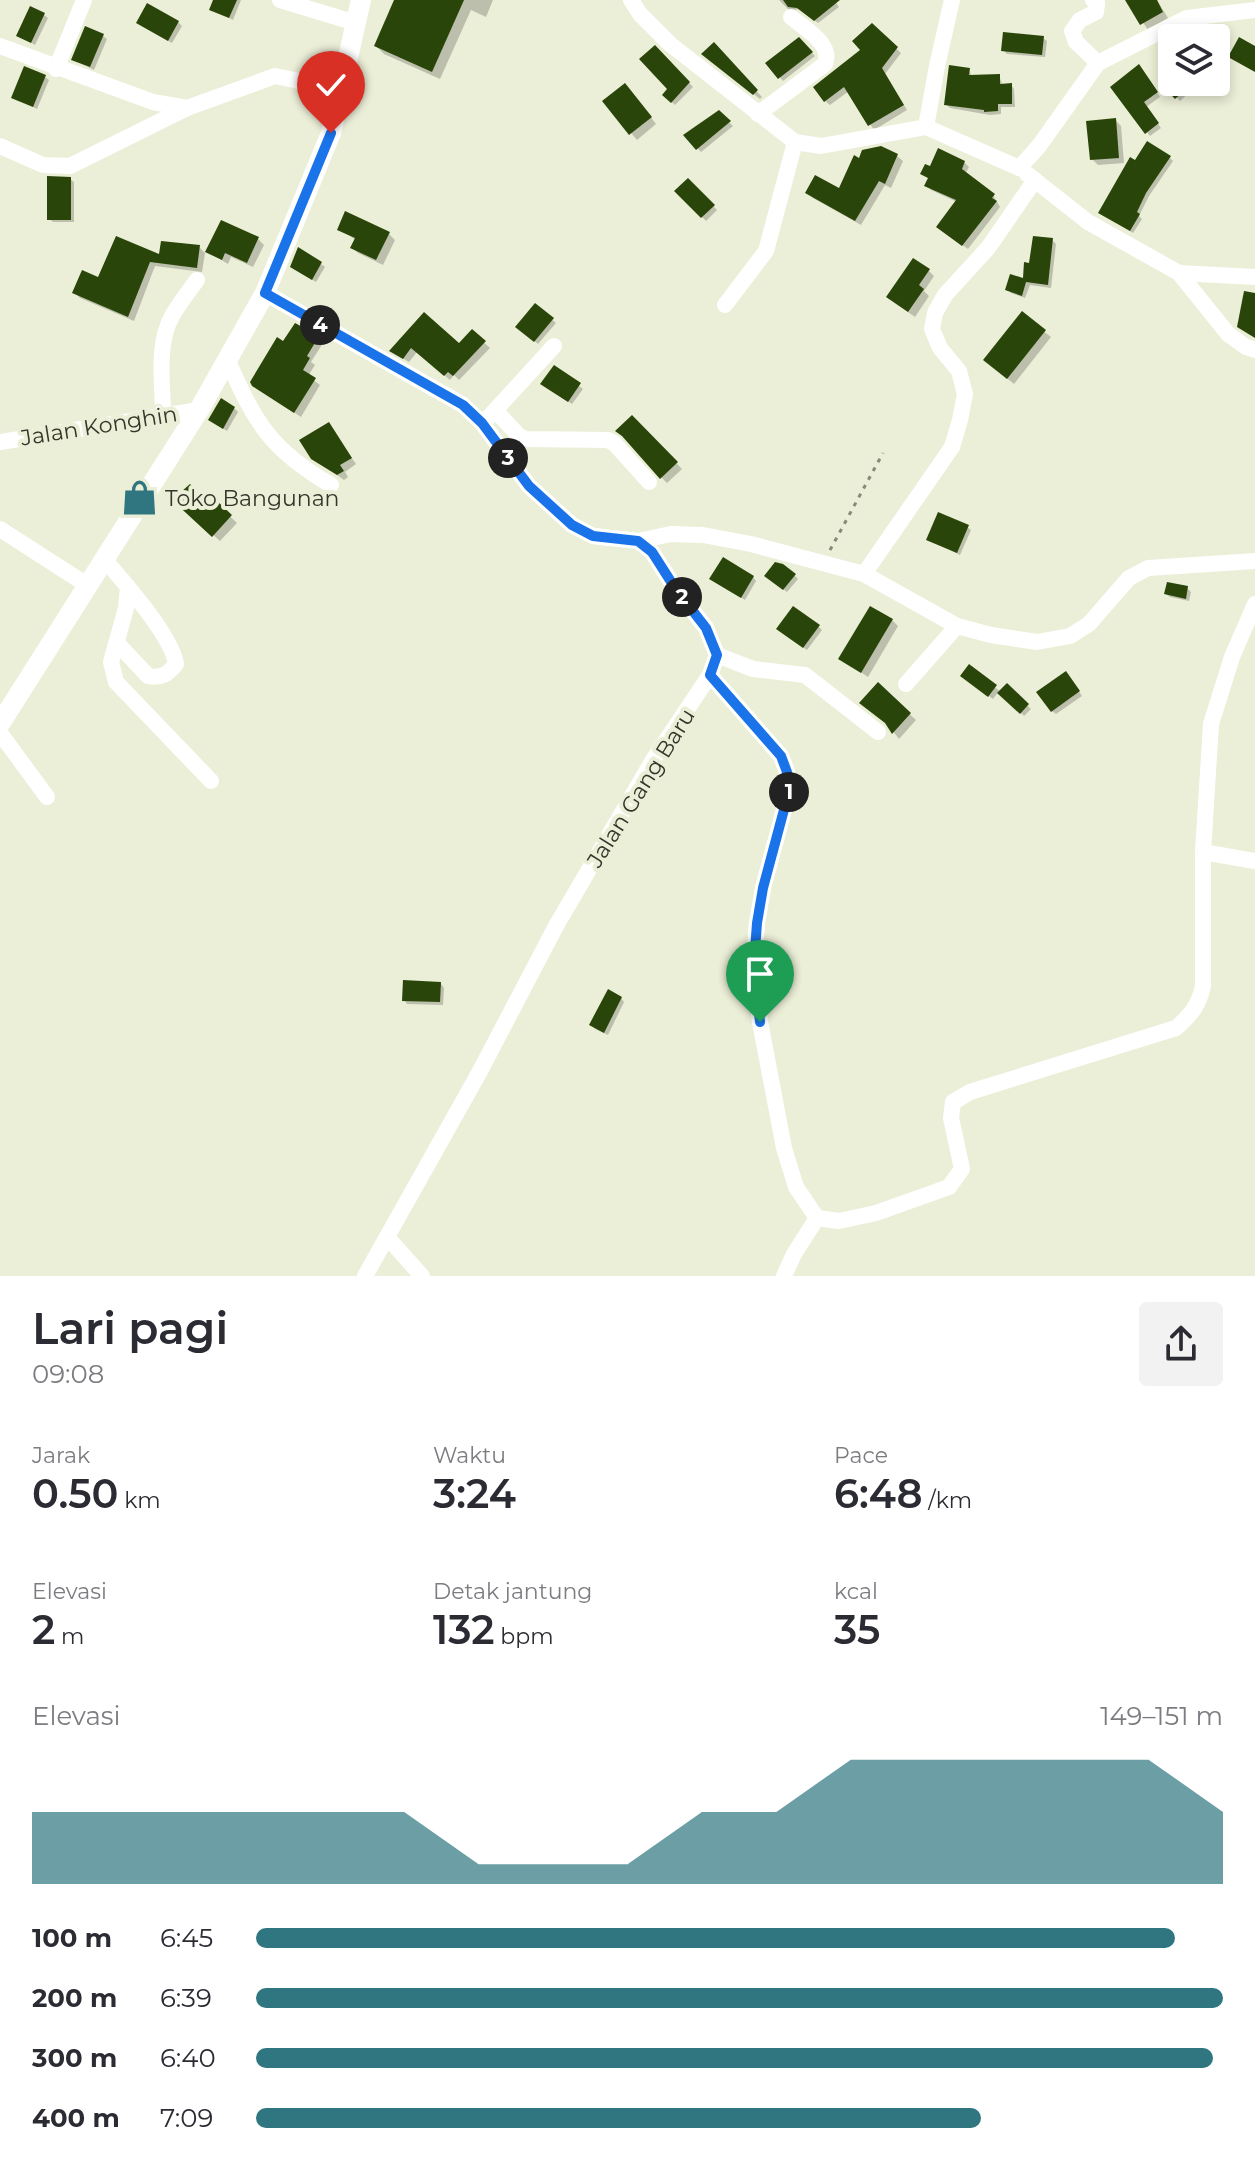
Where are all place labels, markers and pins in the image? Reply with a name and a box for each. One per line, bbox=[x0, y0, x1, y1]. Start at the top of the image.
pin bbox=[297, 51, 365, 133]
pin: 4 bbox=[300, 305, 340, 345]
pin: 3 bbox=[488, 438, 528, 478]
shop icon: Toko Bangunan bbox=[120, 479, 158, 517]
place label: Toko Bangunan bbox=[165, 485, 339, 512]
pin: 2 bbox=[662, 577, 702, 617]
pin: 1 bbox=[769, 772, 809, 812]
pin bbox=[726, 940, 794, 1022]

